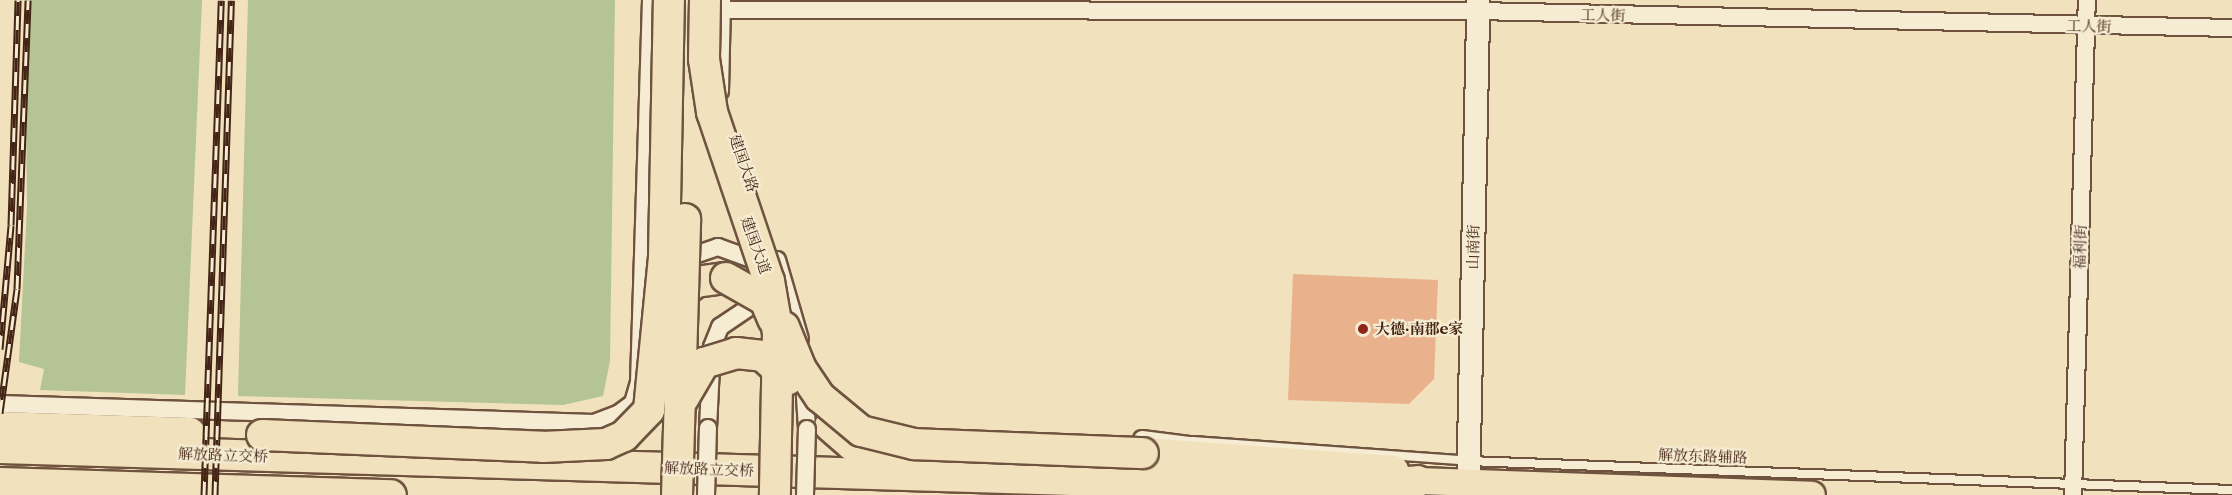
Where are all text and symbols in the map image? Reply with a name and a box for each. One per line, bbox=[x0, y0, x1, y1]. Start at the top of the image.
street label: 工人街 bbox=[1580, 6, 1626, 24]
street label: 工人街 bbox=[2066, 17, 2112, 35]
street label: 建国大路 bbox=[726, 132, 762, 194]
street label: 建国大道 bbox=[737, 214, 775, 276]
street label: 山南街 bbox=[1464, 224, 1482, 270]
street label: 福利街 bbox=[2070, 224, 2090, 270]
place label: 大德·南郡e家 bbox=[1375, 320, 1463, 338]
marker: 大德·南郡e家 bbox=[1356, 322, 1370, 336]
street label: 解放路立交桥 bbox=[178, 444, 268, 466]
street label: 解放东路辅路 bbox=[1658, 445, 1748, 467]
street label: 解放路立交桥 bbox=[664, 458, 754, 480]

